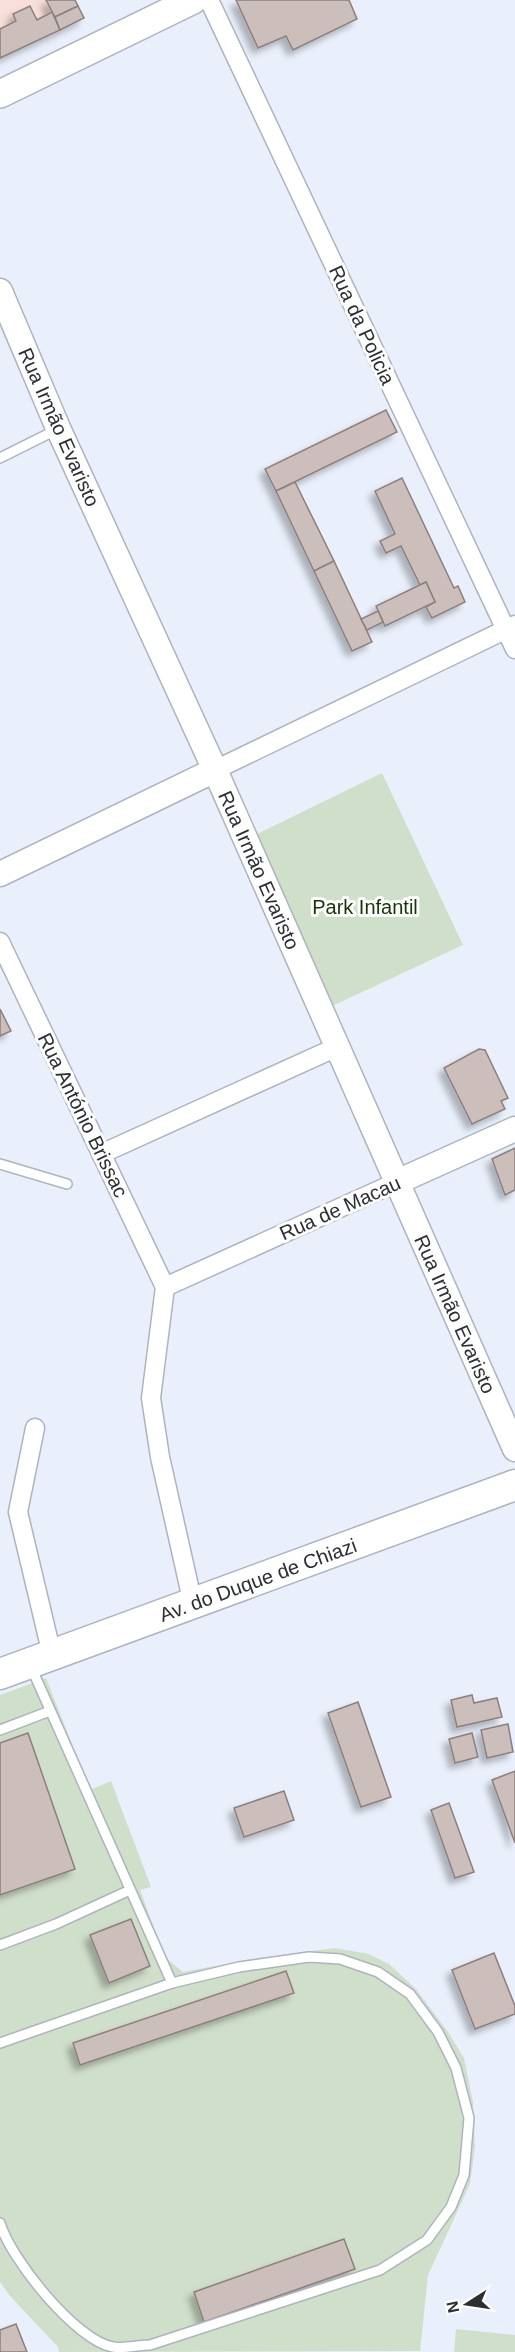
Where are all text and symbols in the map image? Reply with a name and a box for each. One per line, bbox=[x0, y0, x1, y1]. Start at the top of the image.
street label: Rua da Policia bbox=[325, 262, 400, 389]
street label: Rua Irmão Evaristo bbox=[14, 344, 104, 510]
street label: Rua Irmão Evaristo bbox=[214, 787, 304, 953]
park label: Park Infantil bbox=[312, 896, 418, 918]
street label: Rua António Brissac bbox=[34, 1029, 132, 1201]
street label: Rua de Macau bbox=[276, 1171, 404, 1245]
street label: Rua Irmão Evaristo bbox=[410, 1231, 500, 1397]
street label: Av. do Duque de Chiazi bbox=[156, 1534, 360, 1626]
north arrow bbox=[437, 2274, 497, 2334]
text: N bbox=[443, 2300, 462, 2314]

